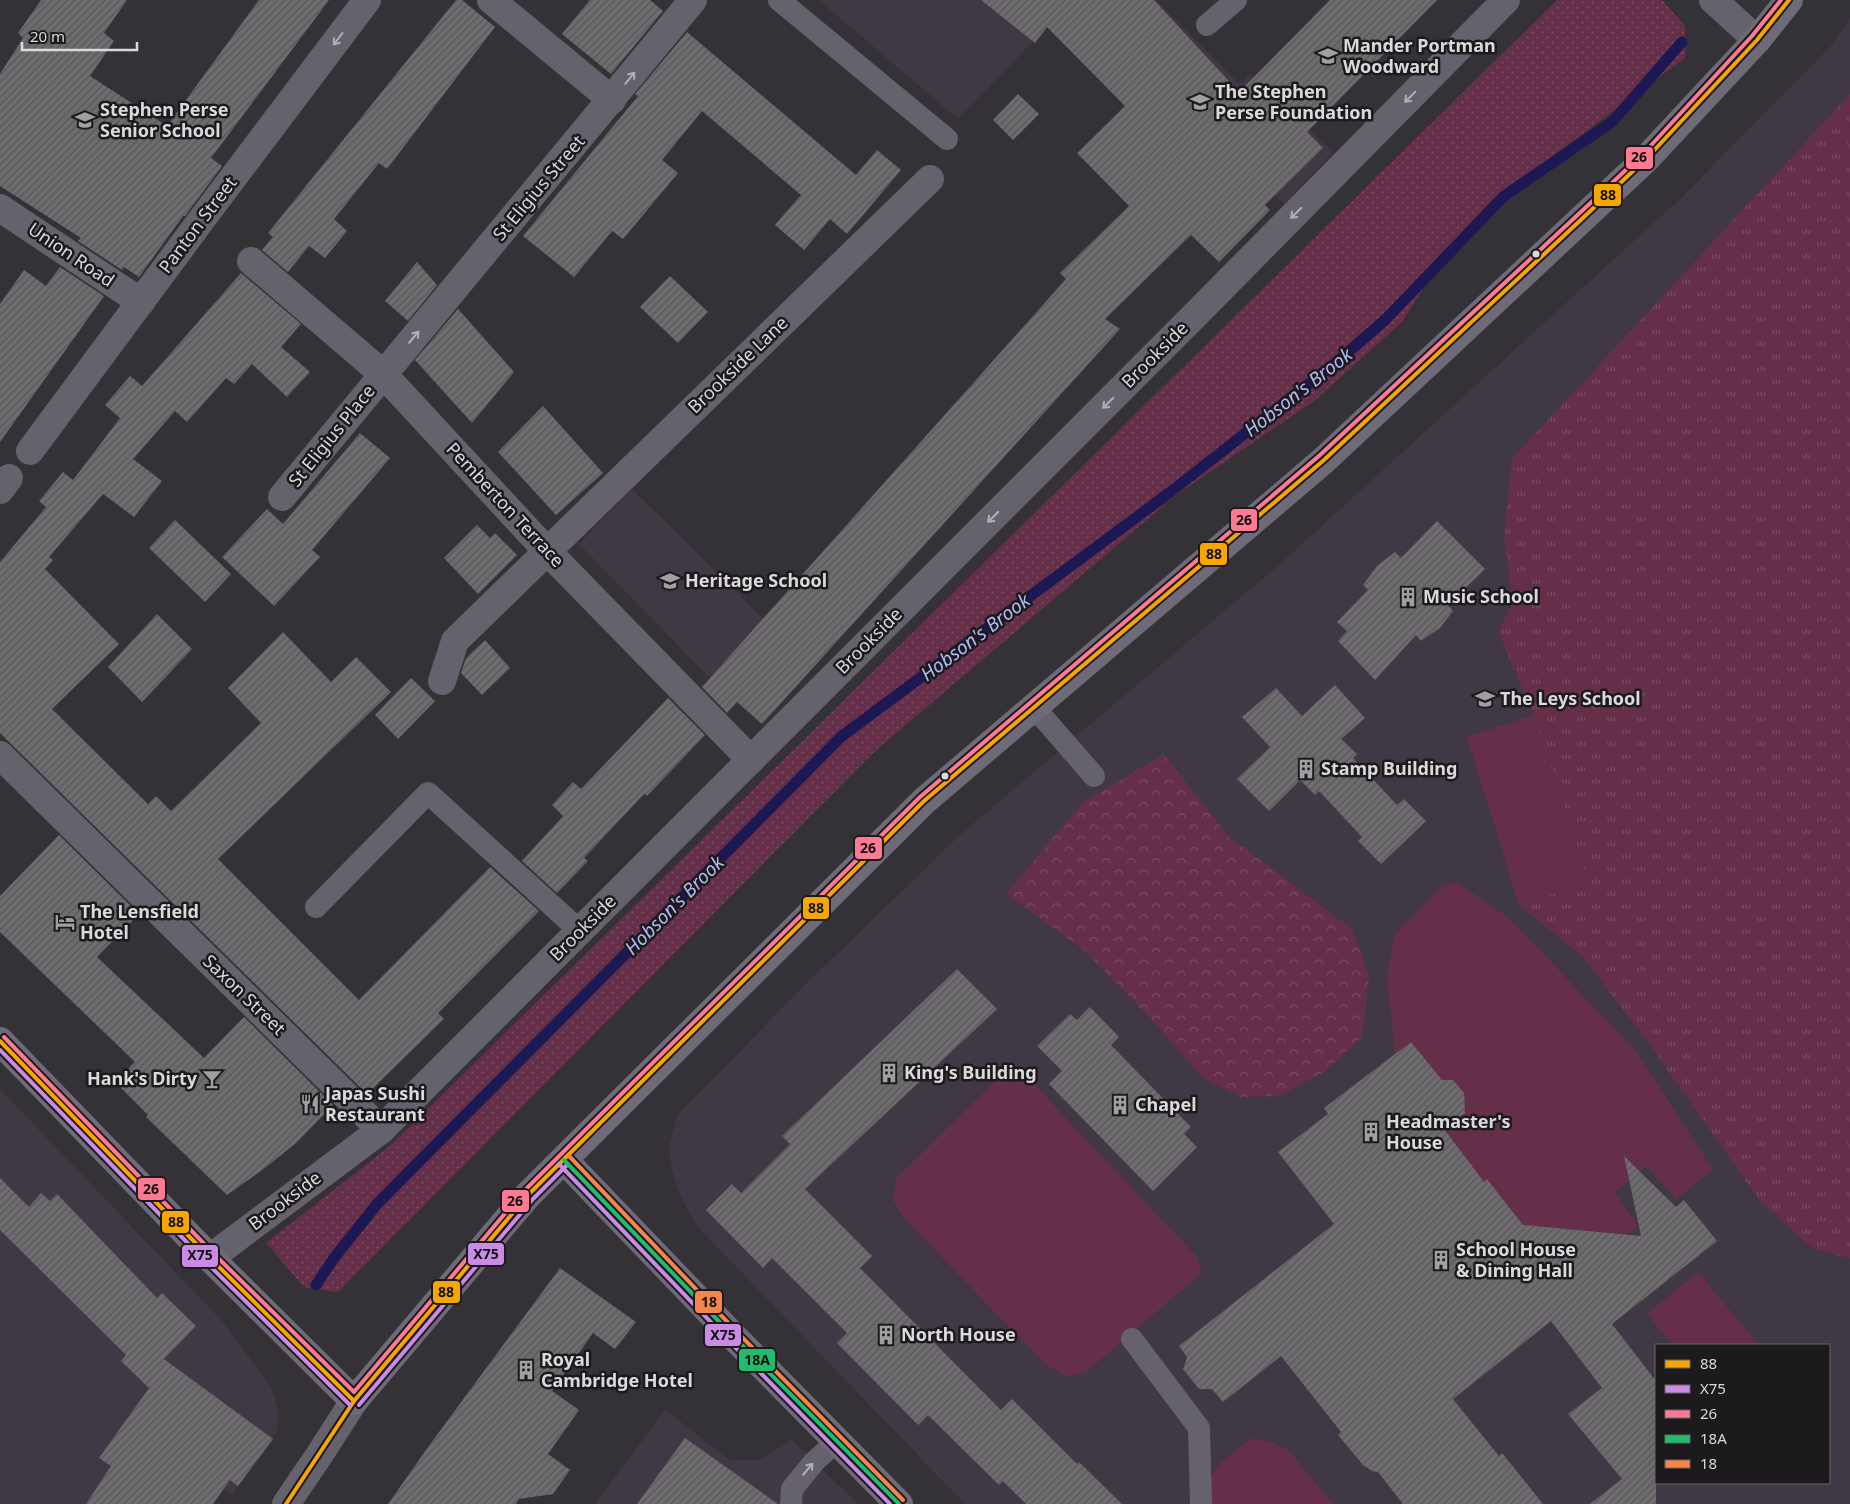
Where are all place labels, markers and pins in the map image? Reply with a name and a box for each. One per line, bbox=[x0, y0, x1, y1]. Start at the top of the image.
place label: Mander Portman Woodward bbox=[1343, 33, 1496, 78]
school or university icon: Mander Portman Woodward bbox=[1317, 45, 1339, 67]
place label: The Stephen Perse Foundation bbox=[1215, 79, 1372, 124]
school or university icon: The Stephen Perse Foundation bbox=[1189, 91, 1211, 113]
place label: Stephen Perse Senior School bbox=[100, 97, 228, 142]
school or university icon: Stephen Perse Senior School bbox=[74, 109, 96, 131]
unlabelled marker bbox=[1531, 249, 1541, 259]
place label: Heritage School bbox=[685, 568, 827, 592]
school or university icon: Heritage School bbox=[659, 570, 681, 592]
place label: Music School bbox=[1423, 584, 1539, 608]
building icon: Music School bbox=[1397, 586, 1419, 608]
place label: The Leys School bbox=[1500, 686, 1641, 710]
school or university icon: The Leys School bbox=[1474, 688, 1496, 710]
place label: Stamp Building bbox=[1321, 756, 1457, 780]
building icon: Stamp Building bbox=[1295, 758, 1317, 780]
unlabelled marker bbox=[940, 771, 950, 781]
place label: The Lensfield Hotel bbox=[80, 899, 199, 944]
hotel icon: The Lensfield Hotel bbox=[54, 911, 76, 933]
place label: King's Building bbox=[904, 1060, 1037, 1084]
building icon: King's Building bbox=[878, 1062, 900, 1084]
place label: Hank's Dirty bbox=[87, 1066, 198, 1090]
bar icon: Hank's Dirty bbox=[201, 1068, 223, 1090]
place label: Japas Sushi Restaurant bbox=[323, 1081, 425, 1126]
place label: Chapel bbox=[1135, 1092, 1197, 1116]
restaurant icon: Japas Sushi Restaurant bbox=[299, 1093, 321, 1115]
building icon: Chapel bbox=[1109, 1094, 1131, 1116]
place label: Headmaster's House bbox=[1386, 1109, 1511, 1154]
building icon: Headmaster's House bbox=[1360, 1121, 1382, 1143]
place label: School House & Dining Hall bbox=[1456, 1237, 1576, 1282]
building icon: School House & Dining Hall bbox=[1430, 1249, 1452, 1271]
place label: North House bbox=[901, 1322, 1016, 1346]
building icon: North House bbox=[875, 1324, 897, 1346]
place label: Royal Cambridge Hotel bbox=[541, 1347, 693, 1392]
building icon: Royal Cambridge Hotel bbox=[515, 1359, 537, 1381]

